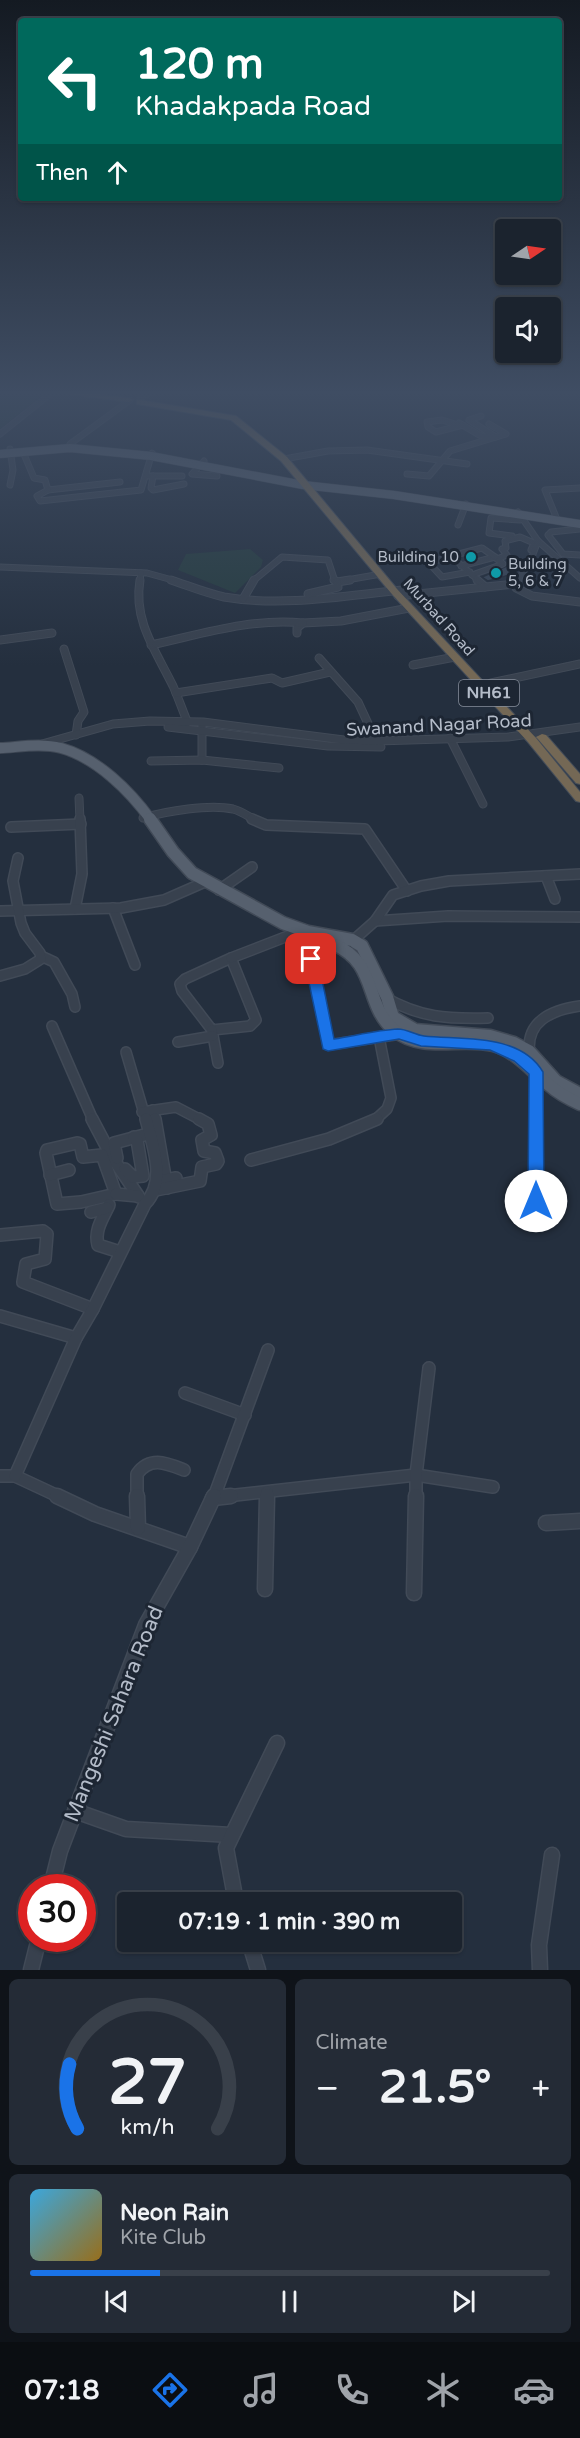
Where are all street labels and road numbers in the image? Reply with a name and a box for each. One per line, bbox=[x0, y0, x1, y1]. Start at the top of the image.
street label: Murbad Road bbox=[399, 575, 479, 659]
road number: NH61 bbox=[459, 680, 519, 706]
street label: Swanand Nagar Road bbox=[346, 709, 532, 741]
street label: Mangeshi Sahara Road bbox=[59, 1602, 169, 1826]

